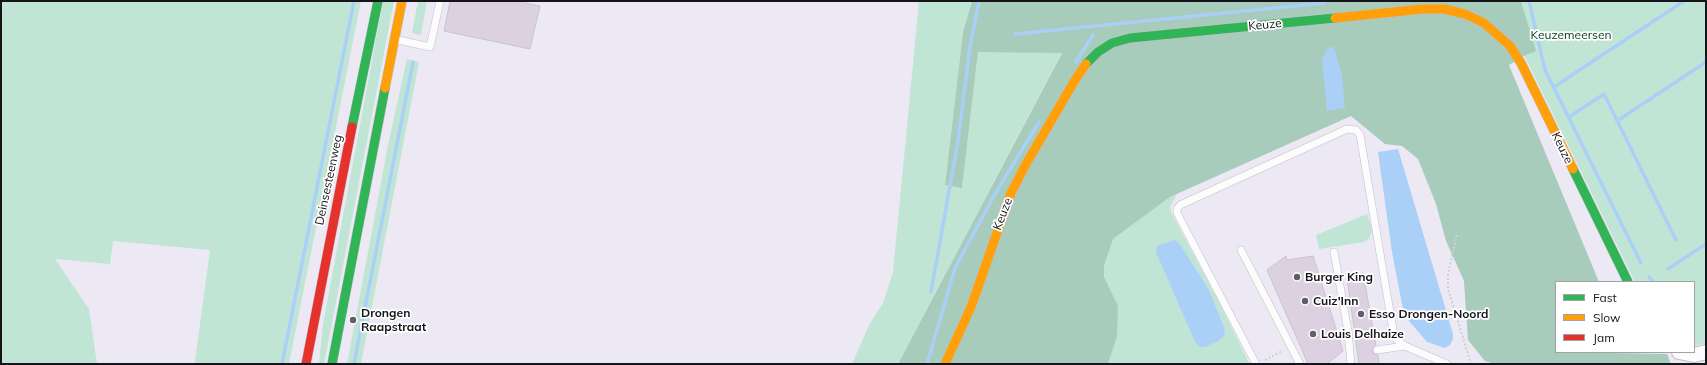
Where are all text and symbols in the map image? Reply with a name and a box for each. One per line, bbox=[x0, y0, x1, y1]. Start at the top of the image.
street label: Keuze bbox=[1248, 16, 1282, 34]
park label: Keuzemeersen bbox=[1531, 28, 1611, 42]
street label: Keuze bbox=[1548, 130, 1576, 166]
street label: Deinsesteenweg bbox=[312, 133, 346, 227]
street label: Keuze bbox=[990, 196, 1016, 232]
place label: Burger King bbox=[1305, 270, 1373, 284]
marker: Burger King bbox=[1292, 272, 1302, 282]
legend bbox=[1555, 281, 1695, 353]
text: Fast bbox=[1593, 290, 1617, 305]
place label: Cuiz'Inn bbox=[1313, 294, 1358, 308]
marker: Cuiz'Inn bbox=[1300, 296, 1310, 306]
place label: Drongen Raapstraat bbox=[361, 306, 426, 334]
place label: Esso Drongen-Noord bbox=[1369, 307, 1488, 321]
marker: Esso Drongen-Noord bbox=[1356, 309, 1366, 319]
text: Slow bbox=[1593, 310, 1621, 325]
marker: Drongen Raapstraat bbox=[348, 315, 358, 325]
place label: Louis Delhaize bbox=[1321, 327, 1404, 341]
marker: Louis Delhaize bbox=[1308, 329, 1318, 339]
text: Jam bbox=[1593, 330, 1615, 345]

